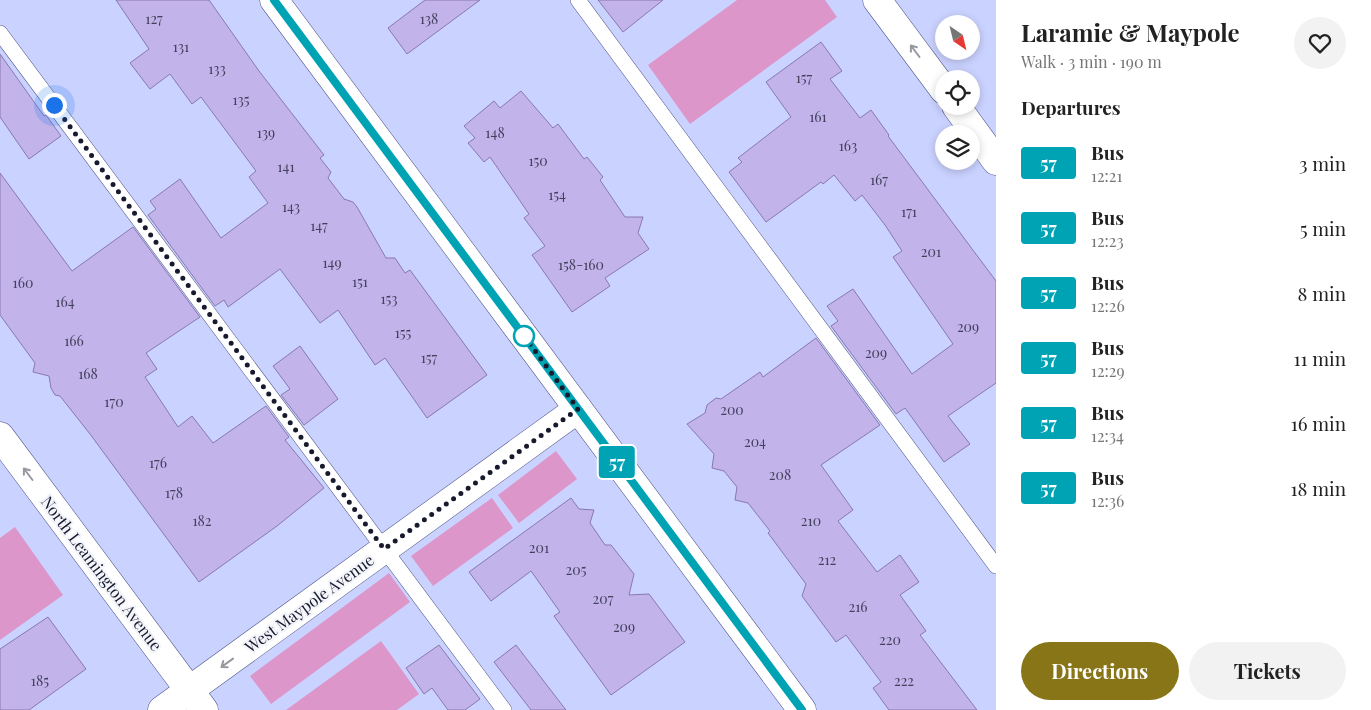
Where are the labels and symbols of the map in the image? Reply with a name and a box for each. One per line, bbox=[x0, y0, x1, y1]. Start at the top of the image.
house number: 127 bbox=[145, 9, 163, 28]
house number: 138 bbox=[420, 9, 438, 28]
north arrow bbox=[935, 15, 980, 60]
house number: 131 bbox=[173, 37, 189, 56]
one-way arrow bbox=[909, 45, 920, 58]
house number: 133 bbox=[208, 59, 226, 78]
house number: 157 bbox=[796, 68, 813, 87]
house number: 135 bbox=[232, 90, 250, 109]
your location bbox=[42, 93, 67, 118]
house number: 161 bbox=[809, 107, 827, 126]
house number: 139 bbox=[257, 123, 275, 142]
house number: 148 bbox=[485, 123, 505, 142]
house number: 163 bbox=[839, 136, 857, 155]
house number: 150 bbox=[528, 151, 548, 170]
house number: 141 bbox=[277, 157, 295, 176]
house number: 167 bbox=[870, 170, 888, 189]
house number: 154 bbox=[548, 185, 566, 204]
house number: 143 bbox=[282, 197, 300, 216]
house number: 171 bbox=[901, 202, 917, 221]
house number: 147 bbox=[310, 216, 328, 235]
house number: 201 bbox=[921, 242, 941, 261]
house number: 149 bbox=[322, 253, 342, 272]
house number: 158-160 bbox=[558, 255, 604, 274]
house number: 151 bbox=[352, 272, 368, 291]
house number: 160 bbox=[13, 273, 33, 292]
house number: 153 bbox=[380, 289, 398, 308]
house number: 164 bbox=[55, 292, 75, 311]
house number: 209 bbox=[957, 317, 979, 336]
house number: 155 bbox=[395, 323, 412, 342]
unlabelled marker bbox=[513, 325, 535, 347]
house number: 166 bbox=[64, 331, 84, 350]
house number: 209 bbox=[865, 343, 887, 362]
house number: 157 bbox=[421, 348, 438, 367]
house number: 168 bbox=[78, 364, 98, 383]
house number: 170 bbox=[104, 392, 124, 411]
house number: 200 bbox=[720, 400, 744, 419]
house number: 204 bbox=[744, 432, 766, 451]
line badge: 57 bbox=[594, 446, 640, 478]
house number: 176 bbox=[149, 453, 167, 472]
house number: 208 bbox=[769, 465, 791, 484]
one-way arrow bbox=[23, 468, 34, 481]
house number: 178 bbox=[165, 483, 183, 502]
street label: North Leamington Avenue bbox=[37, 491, 167, 655]
house number: 182 bbox=[192, 511, 212, 530]
house number: 210 bbox=[801, 511, 821, 530]
house number: 201 bbox=[529, 538, 549, 557]
street label: West Maypole Avenue bbox=[240, 549, 378, 657]
house number: 212 bbox=[818, 550, 837, 569]
house number: 205 bbox=[566, 560, 587, 579]
house number: 207 bbox=[593, 589, 614, 608]
house number: 216 bbox=[848, 597, 868, 616]
house number: 209 bbox=[613, 617, 635, 636]
house number: 220 bbox=[879, 630, 901, 649]
one-way arrow bbox=[220, 658, 234, 668]
house number: 185 bbox=[31, 671, 49, 690]
house number: 222 bbox=[894, 671, 914, 690]

